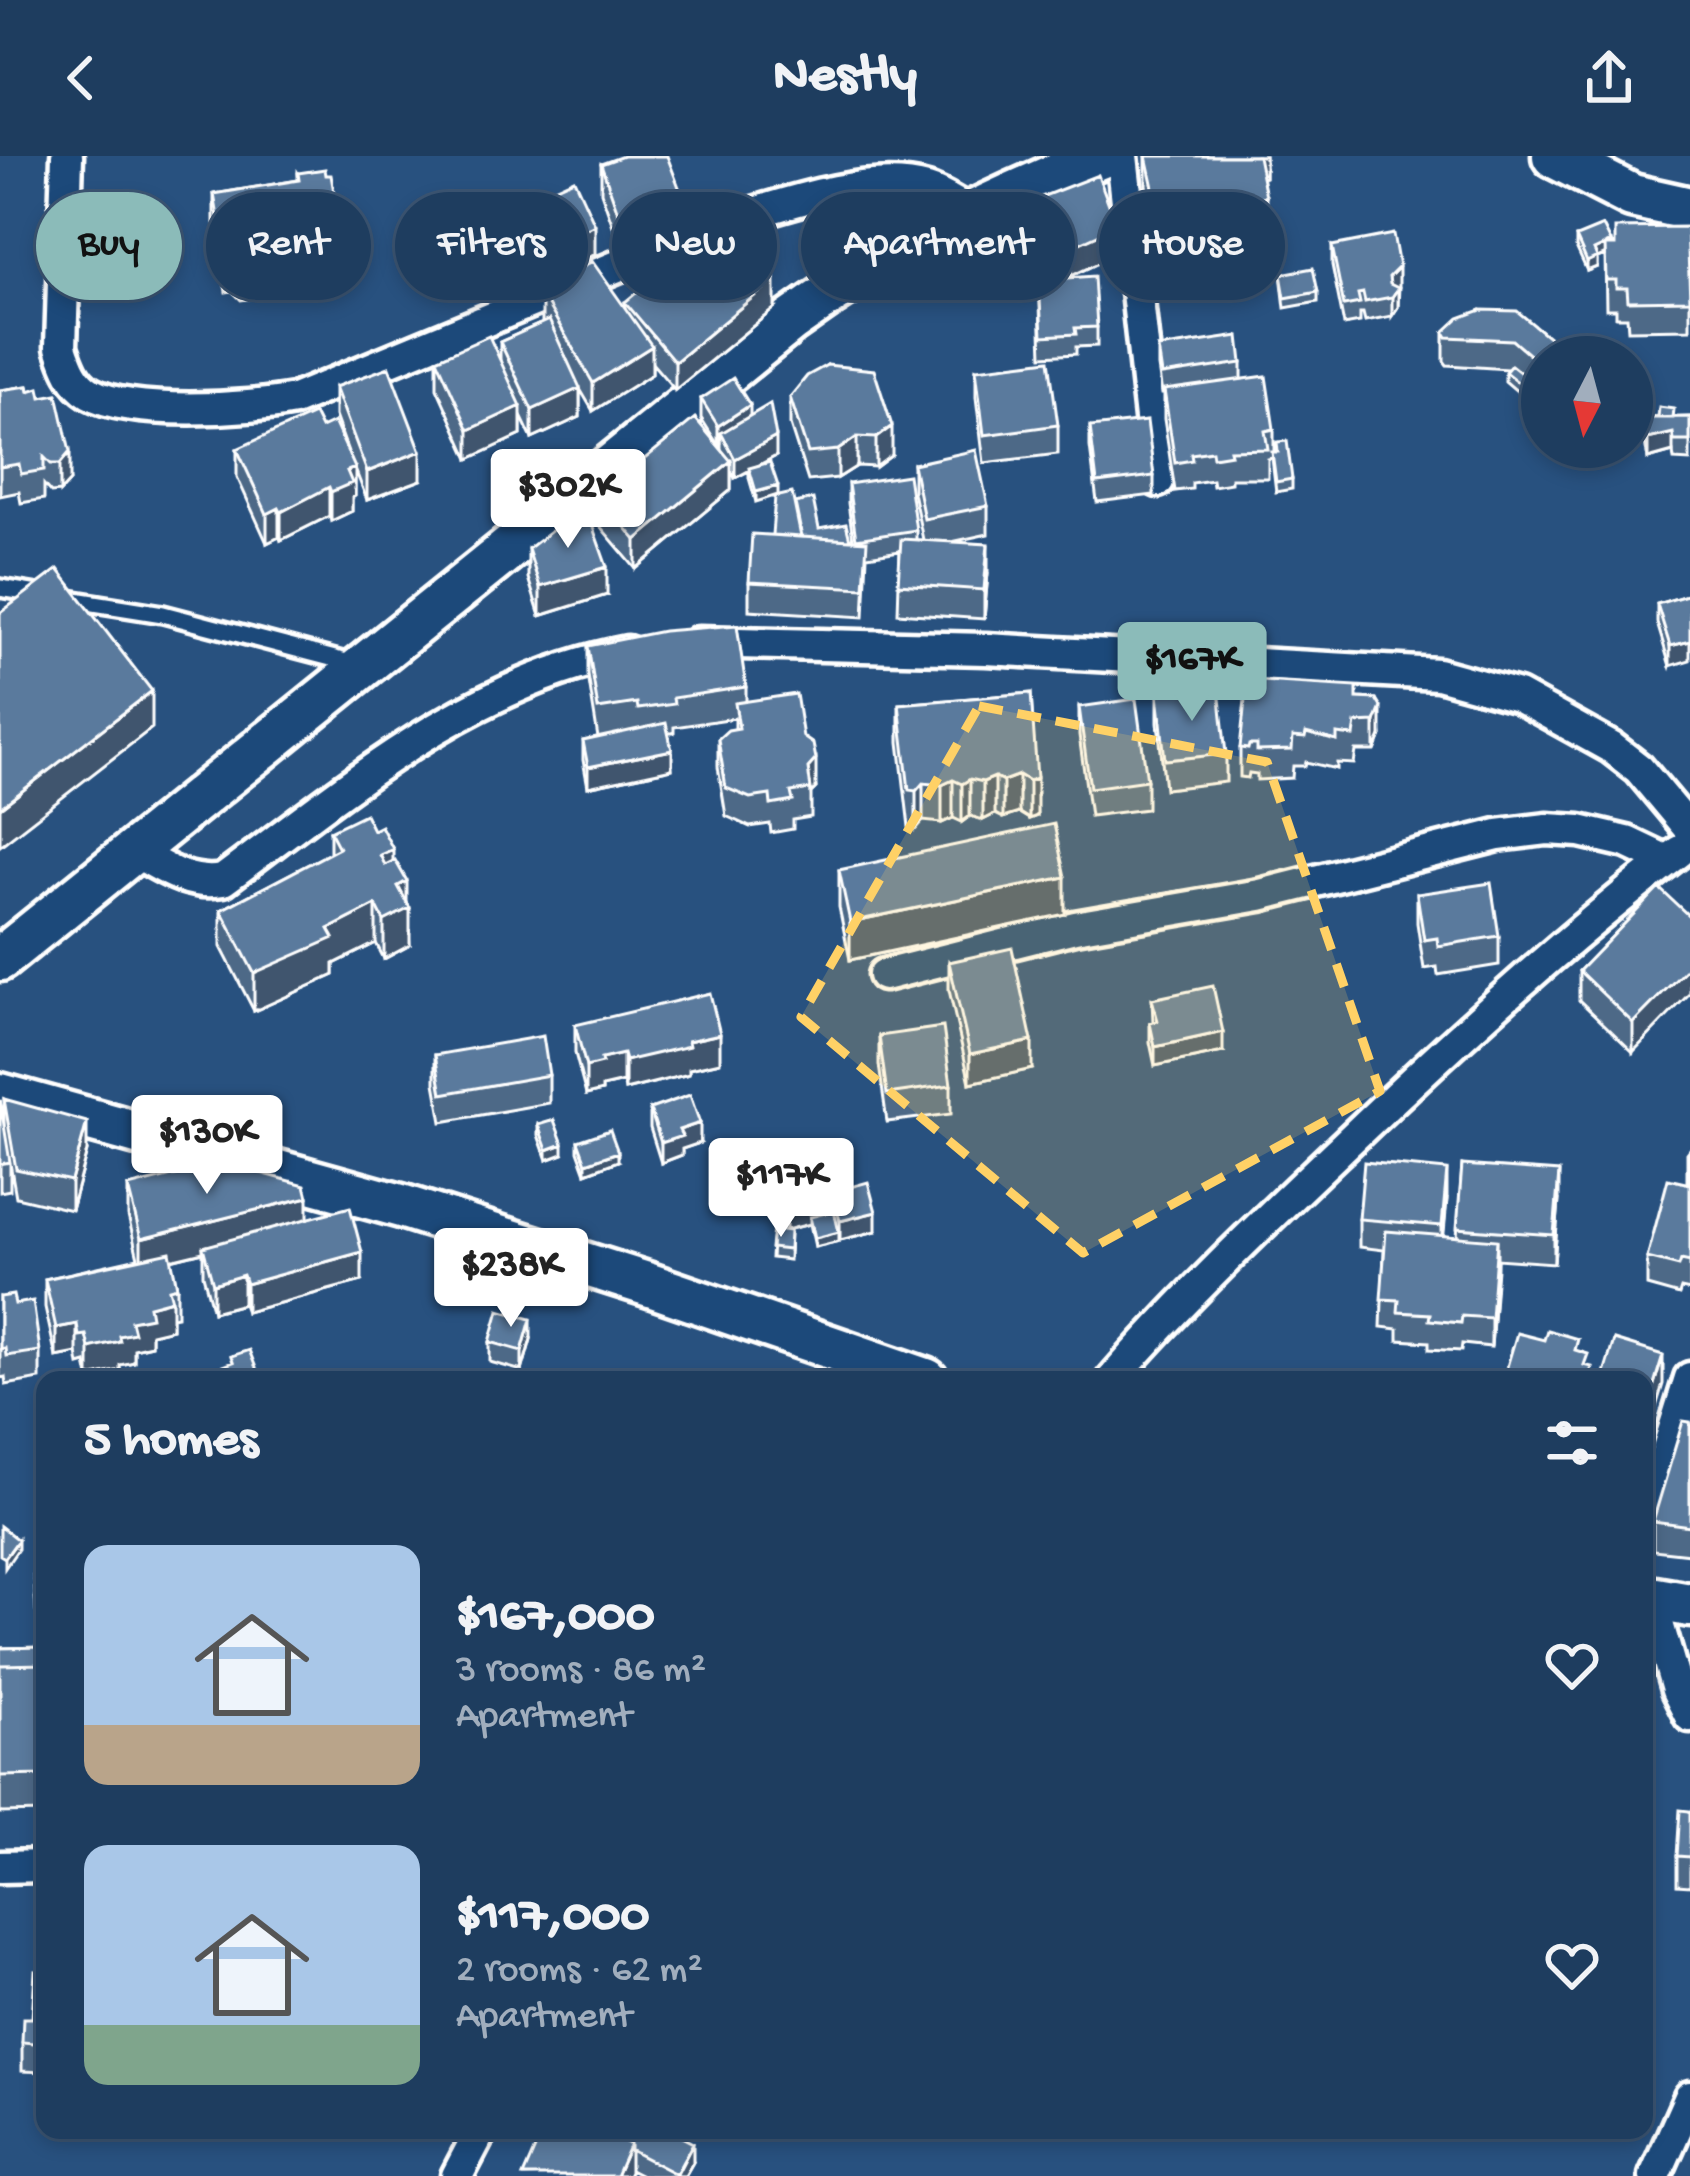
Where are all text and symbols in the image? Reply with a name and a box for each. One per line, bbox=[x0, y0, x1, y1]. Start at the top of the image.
icon: back bbox=[48, 45, 114, 111]
icon: share bbox=[1576, 45, 1642, 111]
text: Nestly bbox=[773, 46, 917, 110]
chip: Buy bbox=[36, 192, 182, 300]
chip: Rent bbox=[206, 192, 371, 300]
chip: Filters bbox=[395, 192, 588, 300]
chip: New bbox=[612, 192, 777, 300]
chip: Apartment bbox=[801, 192, 1075, 300]
chip: House bbox=[1099, 192, 1285, 300]
north arrow bbox=[1521, 336, 1653, 468]
map controls bbox=[1521, 336, 1653, 468]
pin: $302K bbox=[484, 449, 652, 551]
text: $302K bbox=[518, 465, 618, 511]
pin: $167K bbox=[1108, 622, 1276, 724]
text: $167K bbox=[1145, 638, 1239, 684]
pin: $130K bbox=[123, 1095, 291, 1197]
text: $130K bbox=[158, 1111, 256, 1157]
pin: $117K bbox=[697, 1138, 865, 1240]
text: $117K bbox=[736, 1154, 826, 1200]
pin: $238K bbox=[427, 1228, 595, 1330]
text: $238K bbox=[461, 1244, 561, 1290]
icon: filters bbox=[1539, 1410, 1605, 1476]
text: 5 homes bbox=[84, 1413, 258, 1473]
text: $167,000 bbox=[456, 1589, 655, 1649]
icon: home bbox=[180, 1593, 324, 1737]
icon: heart bbox=[1539, 1632, 1605, 1698]
text: 3 rooms · 86 m² bbox=[456, 1649, 706, 1695]
text: Apartment bbox=[456, 1695, 632, 1741]
text: $117,000 bbox=[456, 1889, 650, 1949]
icon: home bbox=[180, 1893, 324, 2037]
icon: heart bbox=[1539, 1932, 1605, 1998]
text: 2 rooms · 62 m² bbox=[456, 1949, 703, 1995]
text: Apartment bbox=[456, 1995, 632, 2041]

